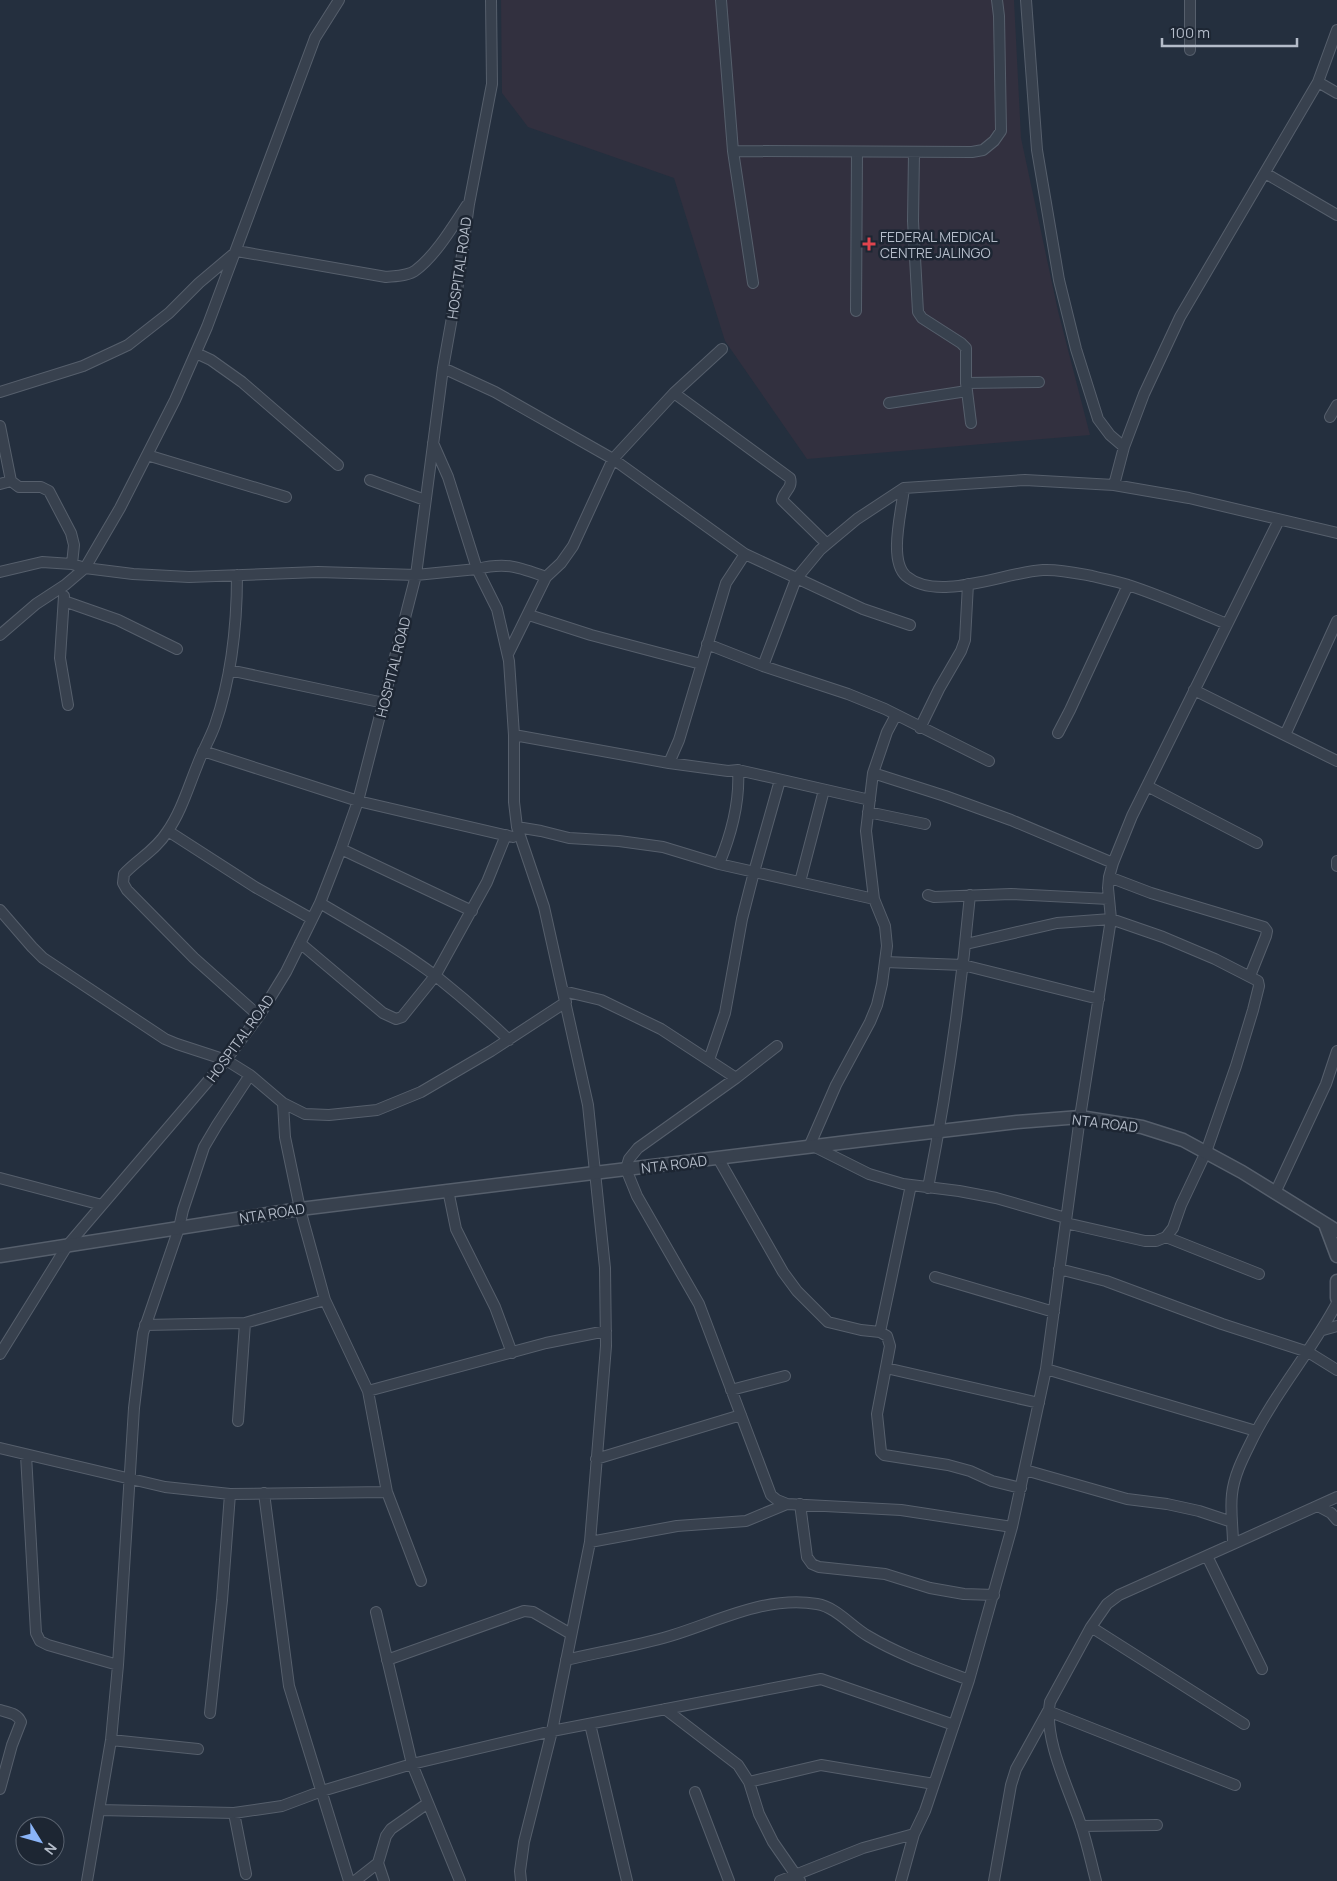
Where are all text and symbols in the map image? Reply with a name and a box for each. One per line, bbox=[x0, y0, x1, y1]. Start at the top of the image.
scale bar bbox=[1162, 15, 1297, 47]
text: 100 m bbox=[1170, 22, 1210, 43]
street label: HOSPITAL ROAD bbox=[442, 216, 476, 320]
place label: FEDERAL MEDICAL CENTRE JALINGO bbox=[880, 227, 998, 262]
marker: FEDERAL MEDICAL CENTRE JALINGO bbox=[862, 237, 876, 251]
street label: HOSPITAL ROAD bbox=[371, 615, 415, 719]
street label: HOSPITAL ROAD bbox=[202, 991, 278, 1085]
street label: NTA ROAD bbox=[1071, 1110, 1139, 1136]
street label: NTA ROAD bbox=[640, 1151, 708, 1177]
street label: NTA ROAD bbox=[238, 1198, 306, 1228]
north arrow bbox=[15, 1816, 65, 1866]
text: N bbox=[40, 1839, 61, 1859]

